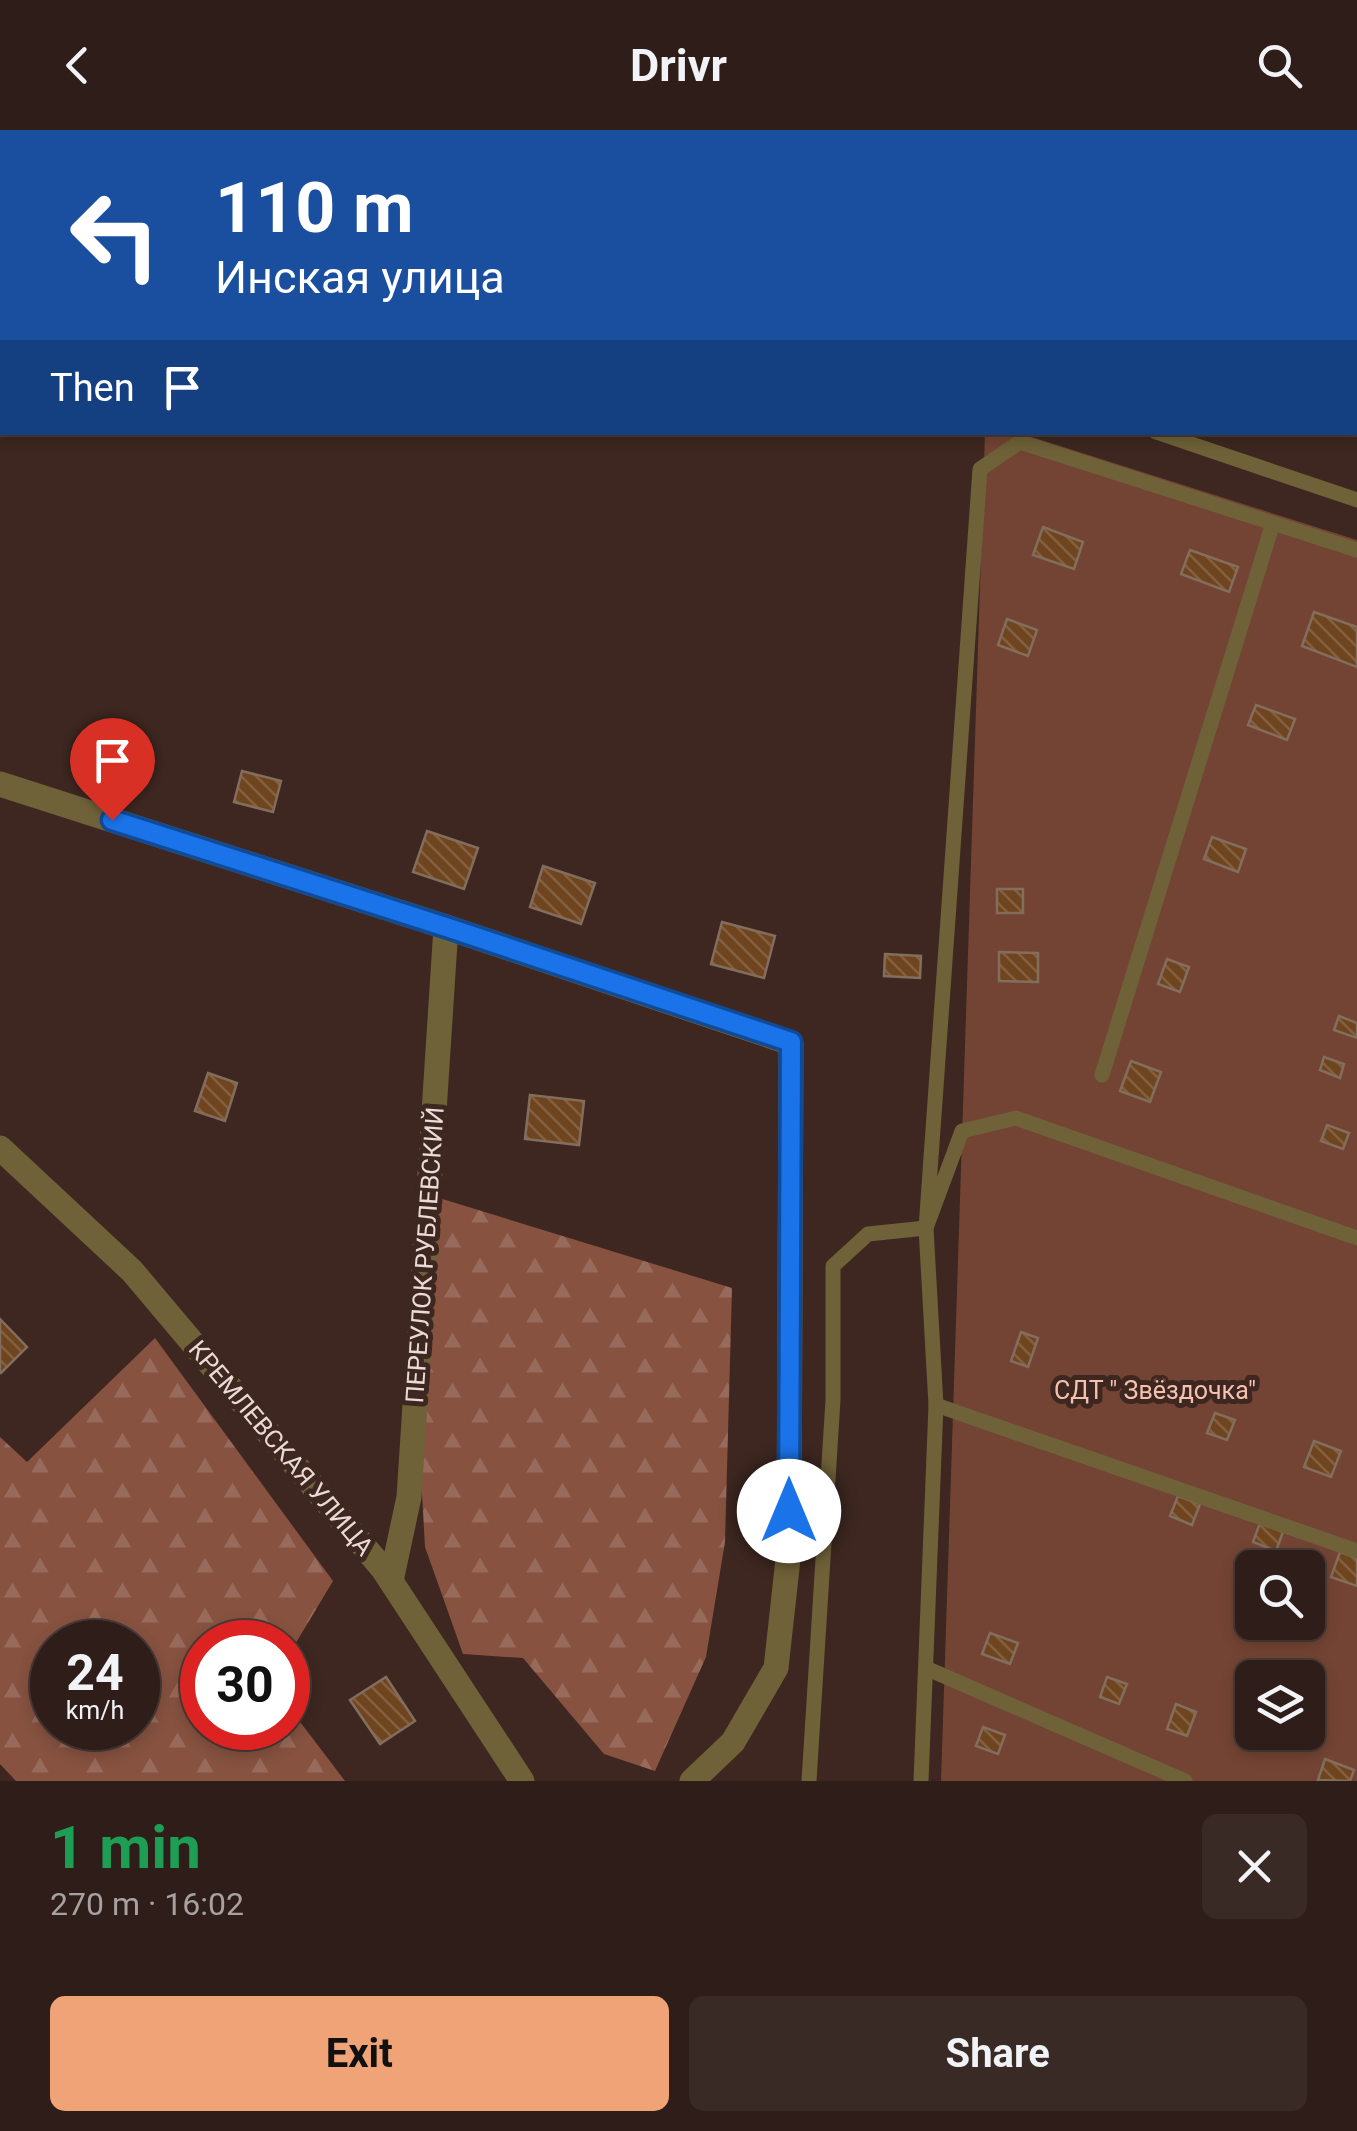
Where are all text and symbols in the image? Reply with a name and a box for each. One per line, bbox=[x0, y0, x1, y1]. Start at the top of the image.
icon: back bbox=[50, 38, 105, 93]
icon: search bbox=[1252, 38, 1307, 93]
text: Drivr bbox=[630, 39, 727, 92]
text: 110 m bbox=[215, 167, 414, 249]
icon: left bbox=[50, 170, 180, 300]
text: Инская улица bbox=[215, 251, 505, 304]
icon: arrive bbox=[155, 360, 210, 415]
text: Then bbox=[50, 366, 135, 410]
pin bbox=[70, 718, 155, 821]
icon: arrive bbox=[85, 733, 140, 788]
street label: ПЕРЕУЛОК РУБЛЕВСКИЙ bbox=[400, 1106, 450, 1404]
street label: КРЕМЛЕВСКАЯ УЛИЦА bbox=[183, 1335, 379, 1561]
park label: СДТ " Звёздочка" bbox=[1054, 1376, 1256, 1405]
position arrow bbox=[737, 1459, 841, 1563]
map controls bbox=[1235, 1550, 1325, 1750]
button: search bbox=[1235, 1550, 1325, 1640]
speed limit sign: 30 bbox=[180, 1620, 310, 1750]
text: 24 bbox=[66, 1644, 124, 1702]
button: layers bbox=[1235, 1660, 1325, 1750]
text: km/h bbox=[66, 1696, 124, 1725]
text: 1 min bbox=[50, 1812, 201, 1883]
button: close bbox=[1202, 1814, 1307, 1919]
text: 270 m · 16:02 bbox=[50, 1885, 244, 1923]
button: Exit bbox=[50, 1996, 669, 2111]
button: Share bbox=[689, 1996, 1307, 2111]

